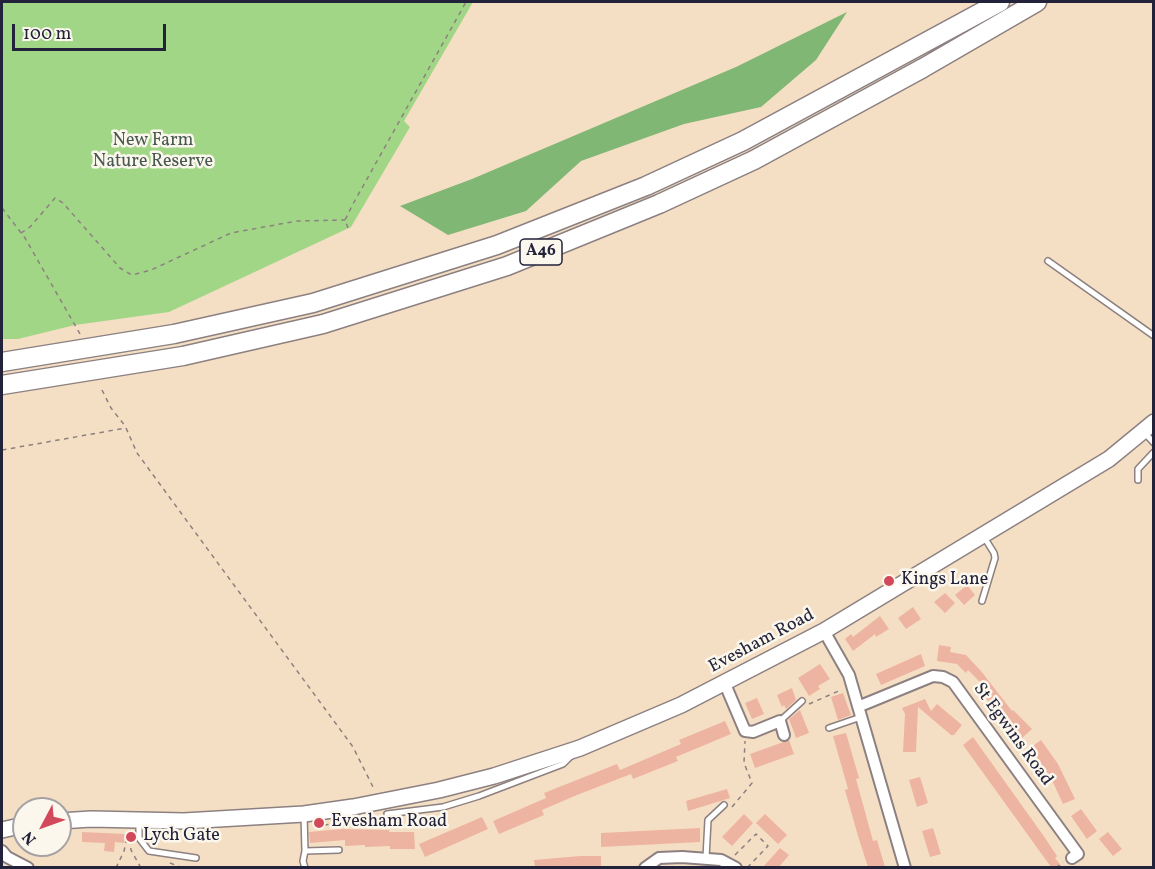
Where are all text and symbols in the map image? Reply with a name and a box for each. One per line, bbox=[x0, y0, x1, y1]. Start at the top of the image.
scale bar bbox=[15, 12, 170, 50]
text: 100 m bbox=[23, 22, 72, 47]
park label: New Farm Nature Reserve bbox=[93, 131, 213, 174]
road number: A46 bbox=[520, 239, 562, 265]
place label: Kings Lane bbox=[901, 570, 988, 592]
marker: Kings Lane bbox=[882, 574, 896, 588]
street label: Evesham Road bbox=[706, 605, 818, 679]
street label: St Egwins Road bbox=[967, 679, 1057, 791]
north arrow bbox=[12, 797, 72, 857]
place label: Evesham Road bbox=[331, 812, 447, 834]
marker: Evesham Road bbox=[312, 816, 326, 830]
text: N bbox=[18, 826, 42, 849]
place label: Lych Gate bbox=[143, 826, 220, 848]
marker: Lych Gate bbox=[124, 830, 138, 844]

